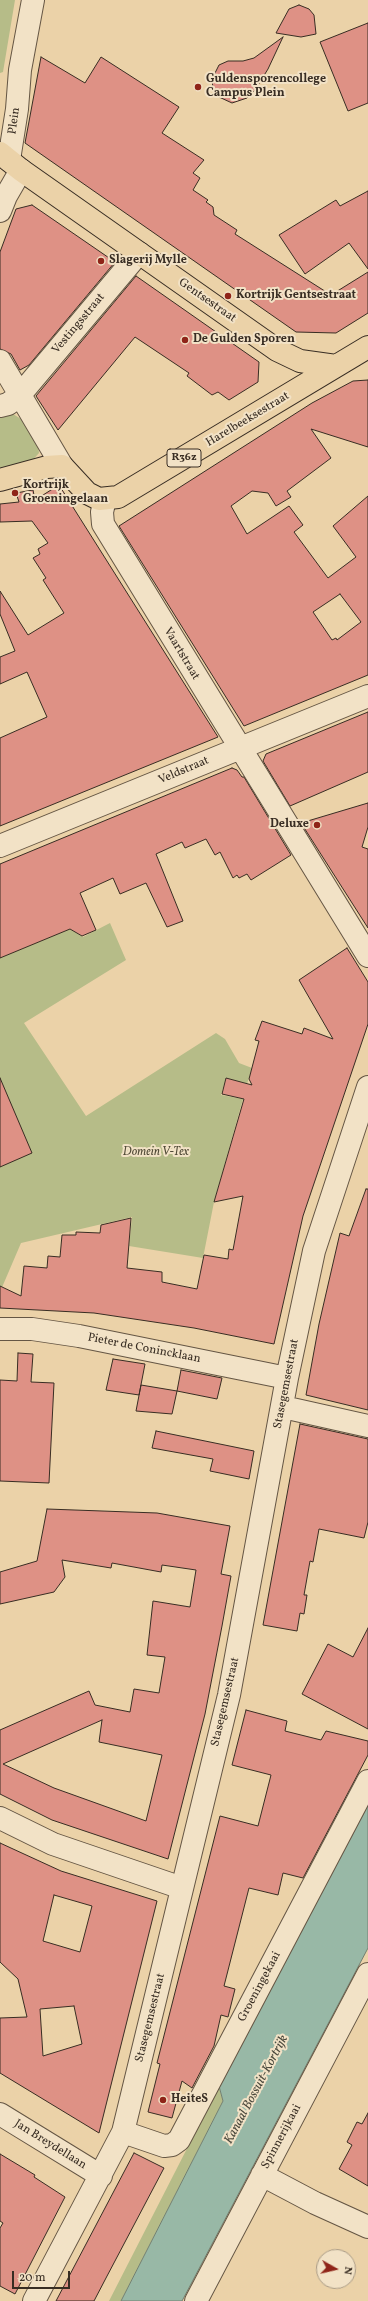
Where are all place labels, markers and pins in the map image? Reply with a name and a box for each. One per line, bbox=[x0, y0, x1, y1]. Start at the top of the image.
place label: Guldensporencollege Campus Plein bbox=[206, 73, 326, 101]
marker: Guldensporencollege Campus Plein bbox=[193, 82, 203, 92]
place label: Slagerij Mylle bbox=[109, 254, 187, 268]
marker: Slagerij Mylle bbox=[96, 256, 106, 266]
place label: Kortrijk Gentsestraat bbox=[236, 289, 356, 303]
marker: Kortrijk Gentsestraat bbox=[223, 291, 233, 301]
place label: De Gulden Sporen bbox=[193, 333, 295, 347]
marker: De Gulden Sporen bbox=[180, 335, 190, 345]
place label: Kortrijk Groeningelaan bbox=[23, 479, 108, 507]
marker: Kortrijk Groeningelaan bbox=[10, 488, 20, 498]
place label: Deluxe bbox=[270, 818, 309, 832]
marker: Deluxe bbox=[312, 820, 322, 830]
place label: HeiteS bbox=[171, 2093, 208, 2107]
marker: HeiteS bbox=[158, 2095, 168, 2105]

